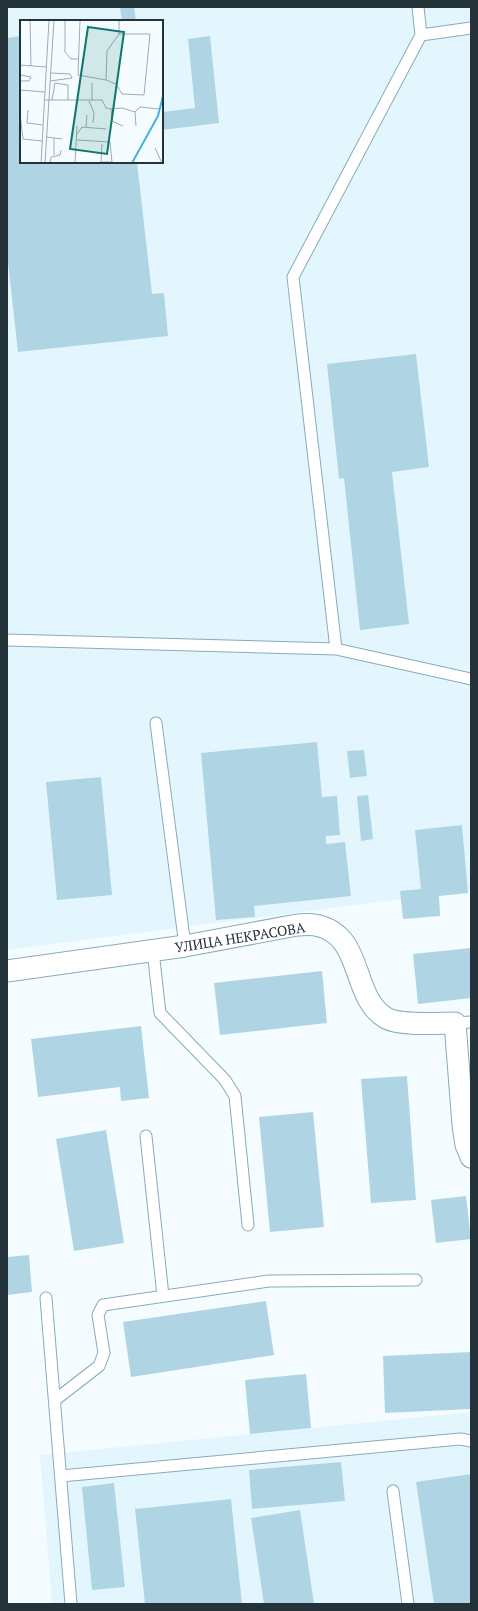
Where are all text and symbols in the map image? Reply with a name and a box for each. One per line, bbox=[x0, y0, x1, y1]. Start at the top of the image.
inset map bbox=[20, 20, 163, 163]
street label: УЛИЦА НЕКРАСОВА bbox=[173, 917, 307, 957]

